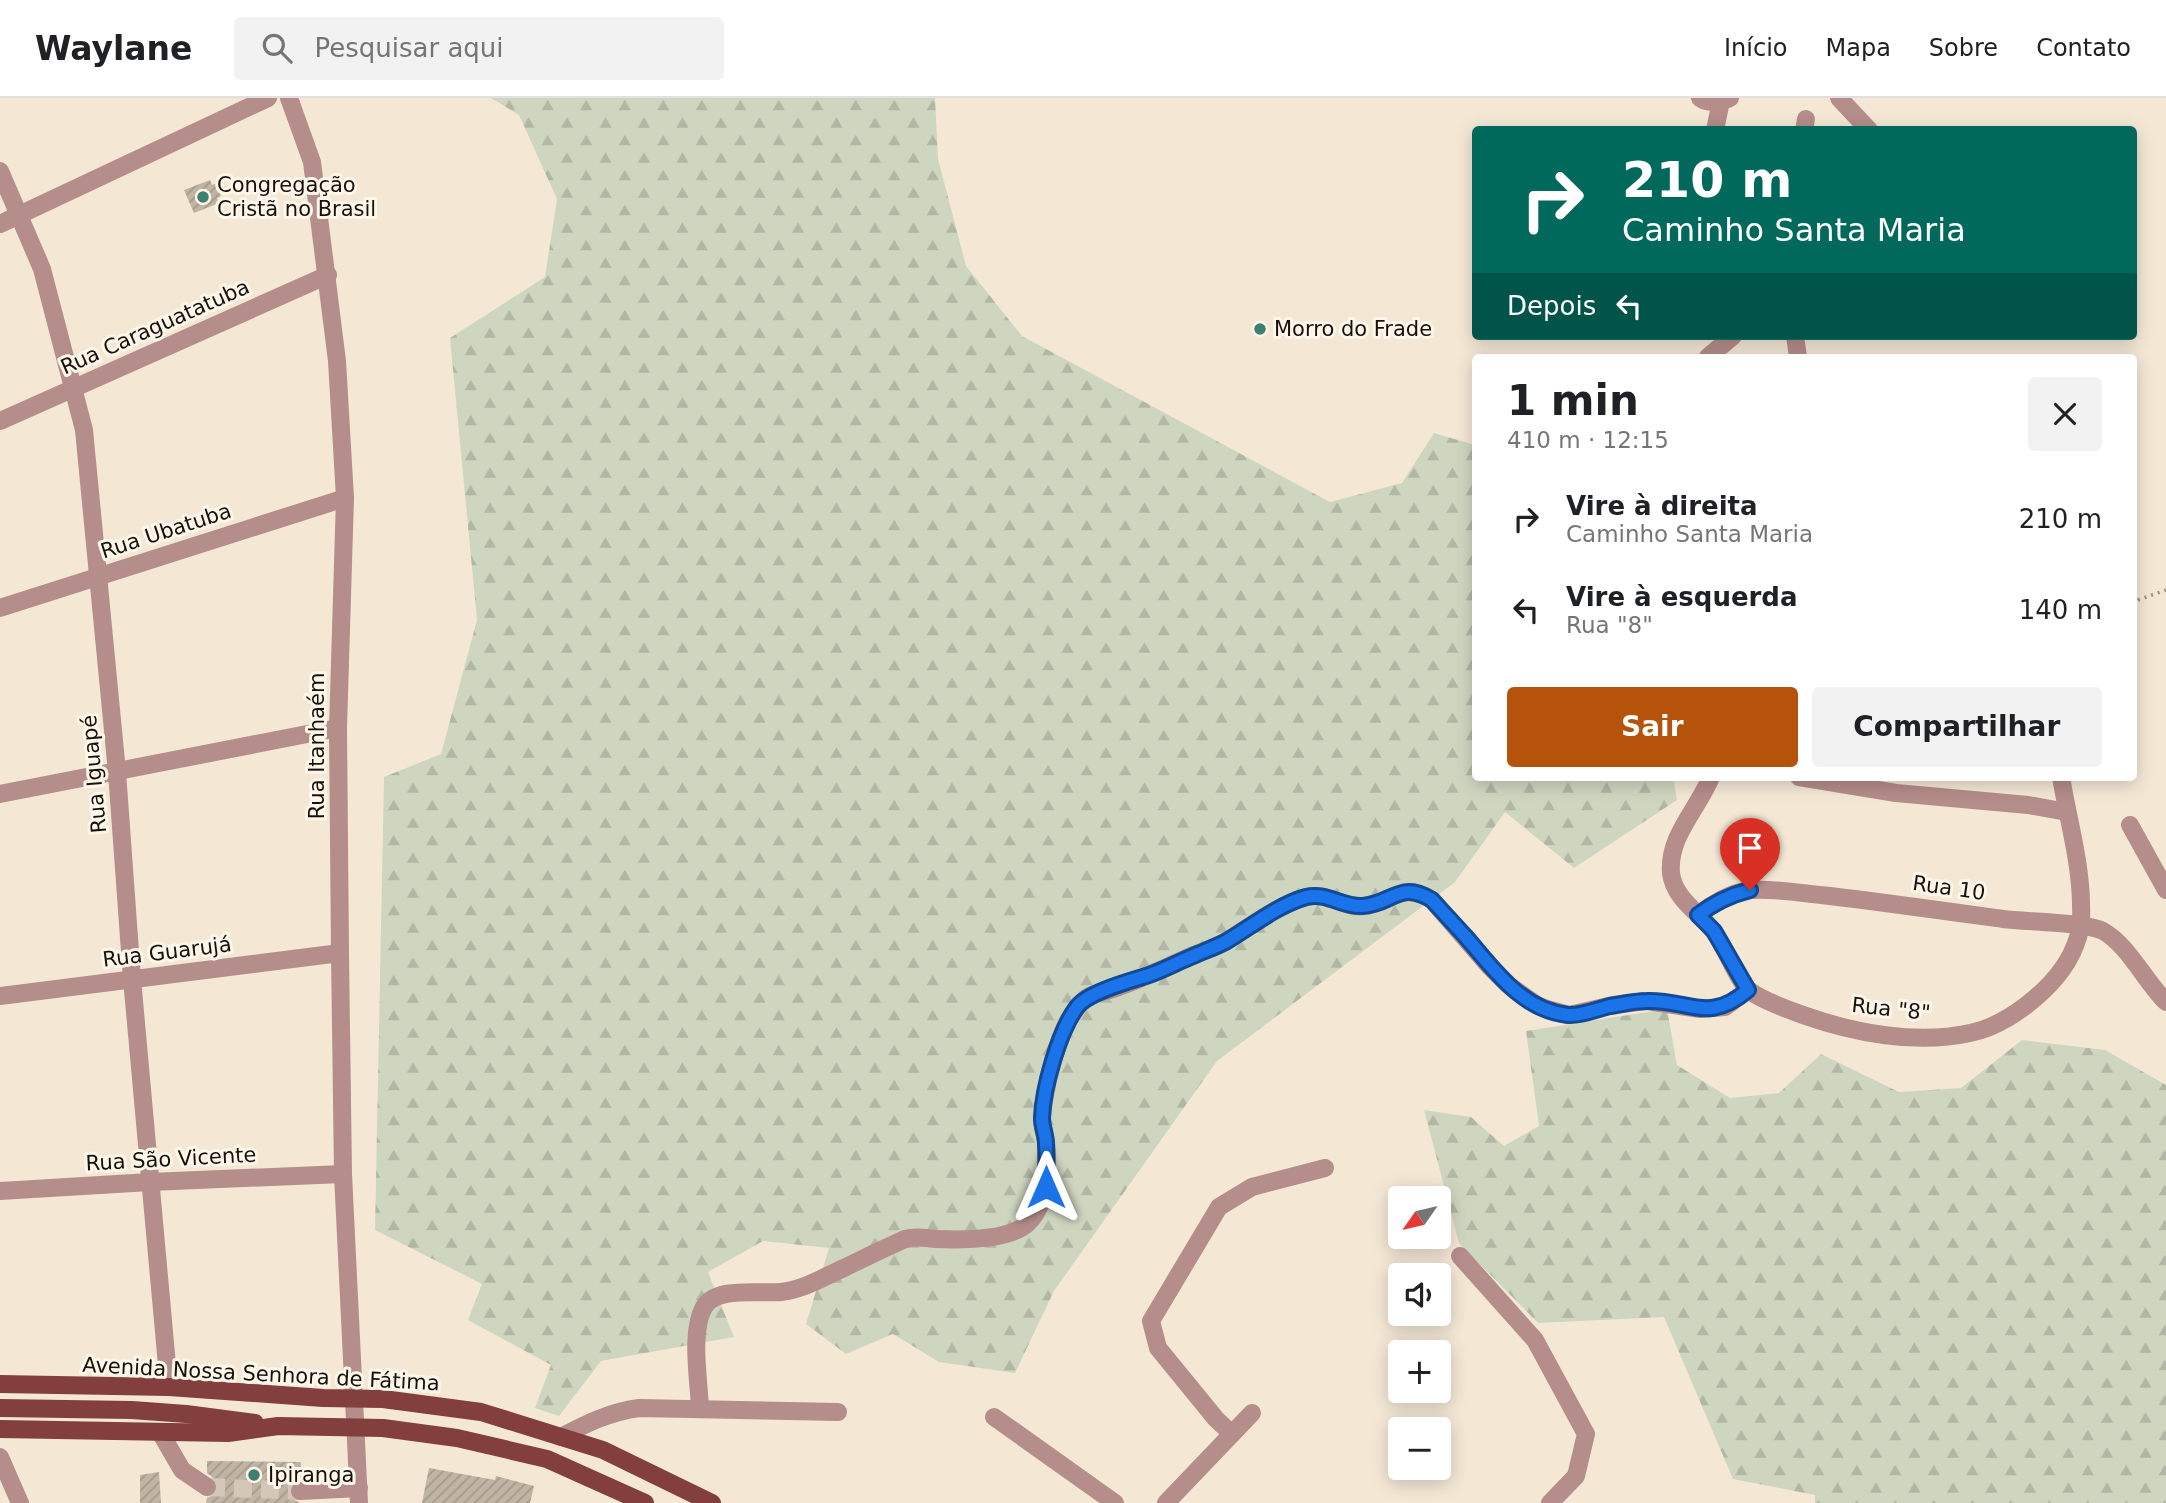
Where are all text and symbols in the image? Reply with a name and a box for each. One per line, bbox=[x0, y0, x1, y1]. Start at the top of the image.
search box bbox=[234, 17, 724, 80]
text: Waylane bbox=[35, 29, 192, 68]
icon: search bbox=[258, 29, 296, 67]
text: Pesquisar aqui bbox=[314, 33, 504, 63]
text: Início bbox=[1724, 34, 1788, 62]
text: Mapa bbox=[1826, 34, 1891, 62]
text: Sobre bbox=[1929, 34, 1998, 62]
text: Contato bbox=[2036, 34, 2131, 62]
text: 210 m bbox=[1622, 152, 1792, 209]
icon: right bbox=[1507, 154, 1598, 245]
place label: Congregação Cristã no Brasil bbox=[217, 173, 376, 221]
marker: Congregação Cristã no Brasil bbox=[195, 189, 211, 205]
text: Caminho Santa Maria bbox=[1622, 211, 1966, 249]
street label: Rua Caraguatatuba bbox=[57, 275, 253, 379]
icon: left bbox=[1610, 287, 1648, 325]
text: Depois bbox=[1507, 291, 1596, 321]
place label: Morro do Frade bbox=[1274, 317, 1432, 341]
marker: Morro do Frade bbox=[1252, 321, 1268, 337]
text: 1 min bbox=[1507, 376, 1639, 425]
button: close bbox=[2028, 377, 2102, 451]
text: 410 m · 12:15 bbox=[1507, 427, 1669, 453]
text: Vire à direita bbox=[1566, 491, 1758, 521]
street label: Rua Ubatuba bbox=[98, 499, 234, 563]
icon: right bbox=[1507, 500, 1545, 538]
text: 210 m bbox=[2019, 504, 2102, 534]
text: Caminho Santa Maria bbox=[1566, 521, 1813, 547]
text: Vire à esquerda bbox=[1566, 582, 1798, 612]
icon: left bbox=[1507, 591, 1545, 629]
text: 140 m bbox=[2019, 595, 2102, 625]
text: Rua "8" bbox=[1566, 612, 1653, 638]
street label: Rua Itanhaém bbox=[305, 673, 329, 819]
button: Sair bbox=[1507, 687, 1798, 767]
button: Compartilhar bbox=[1812, 687, 2102, 767]
street label: Rua Iguapé bbox=[77, 714, 111, 834]
pin bbox=[1720, 818, 1780, 890]
icon: arrive bbox=[1731, 829, 1769, 867]
street label: Rua 10 bbox=[1911, 871, 1987, 905]
street label: Rua Guarujá bbox=[101, 932, 233, 972]
street label: Rua "8" bbox=[1850, 993, 1932, 1025]
street label: Rua São Vicente bbox=[85, 1143, 257, 1175]
position arrow bbox=[1009, 1150, 1083, 1224]
north arrow bbox=[1388, 1186, 1451, 1250]
map controls bbox=[1388, 1186, 1451, 1480]
button: sound bbox=[1388, 1263, 1451, 1326]
button: + bbox=[1388, 1340, 1451, 1403]
street label: Avenida Nossa Senhora de Fátima bbox=[82, 1353, 440, 1395]
button: − bbox=[1388, 1417, 1451, 1480]
place label: Ipiranga bbox=[268, 1463, 354, 1487]
marker: Ipiranga bbox=[246, 1467, 262, 1483]

